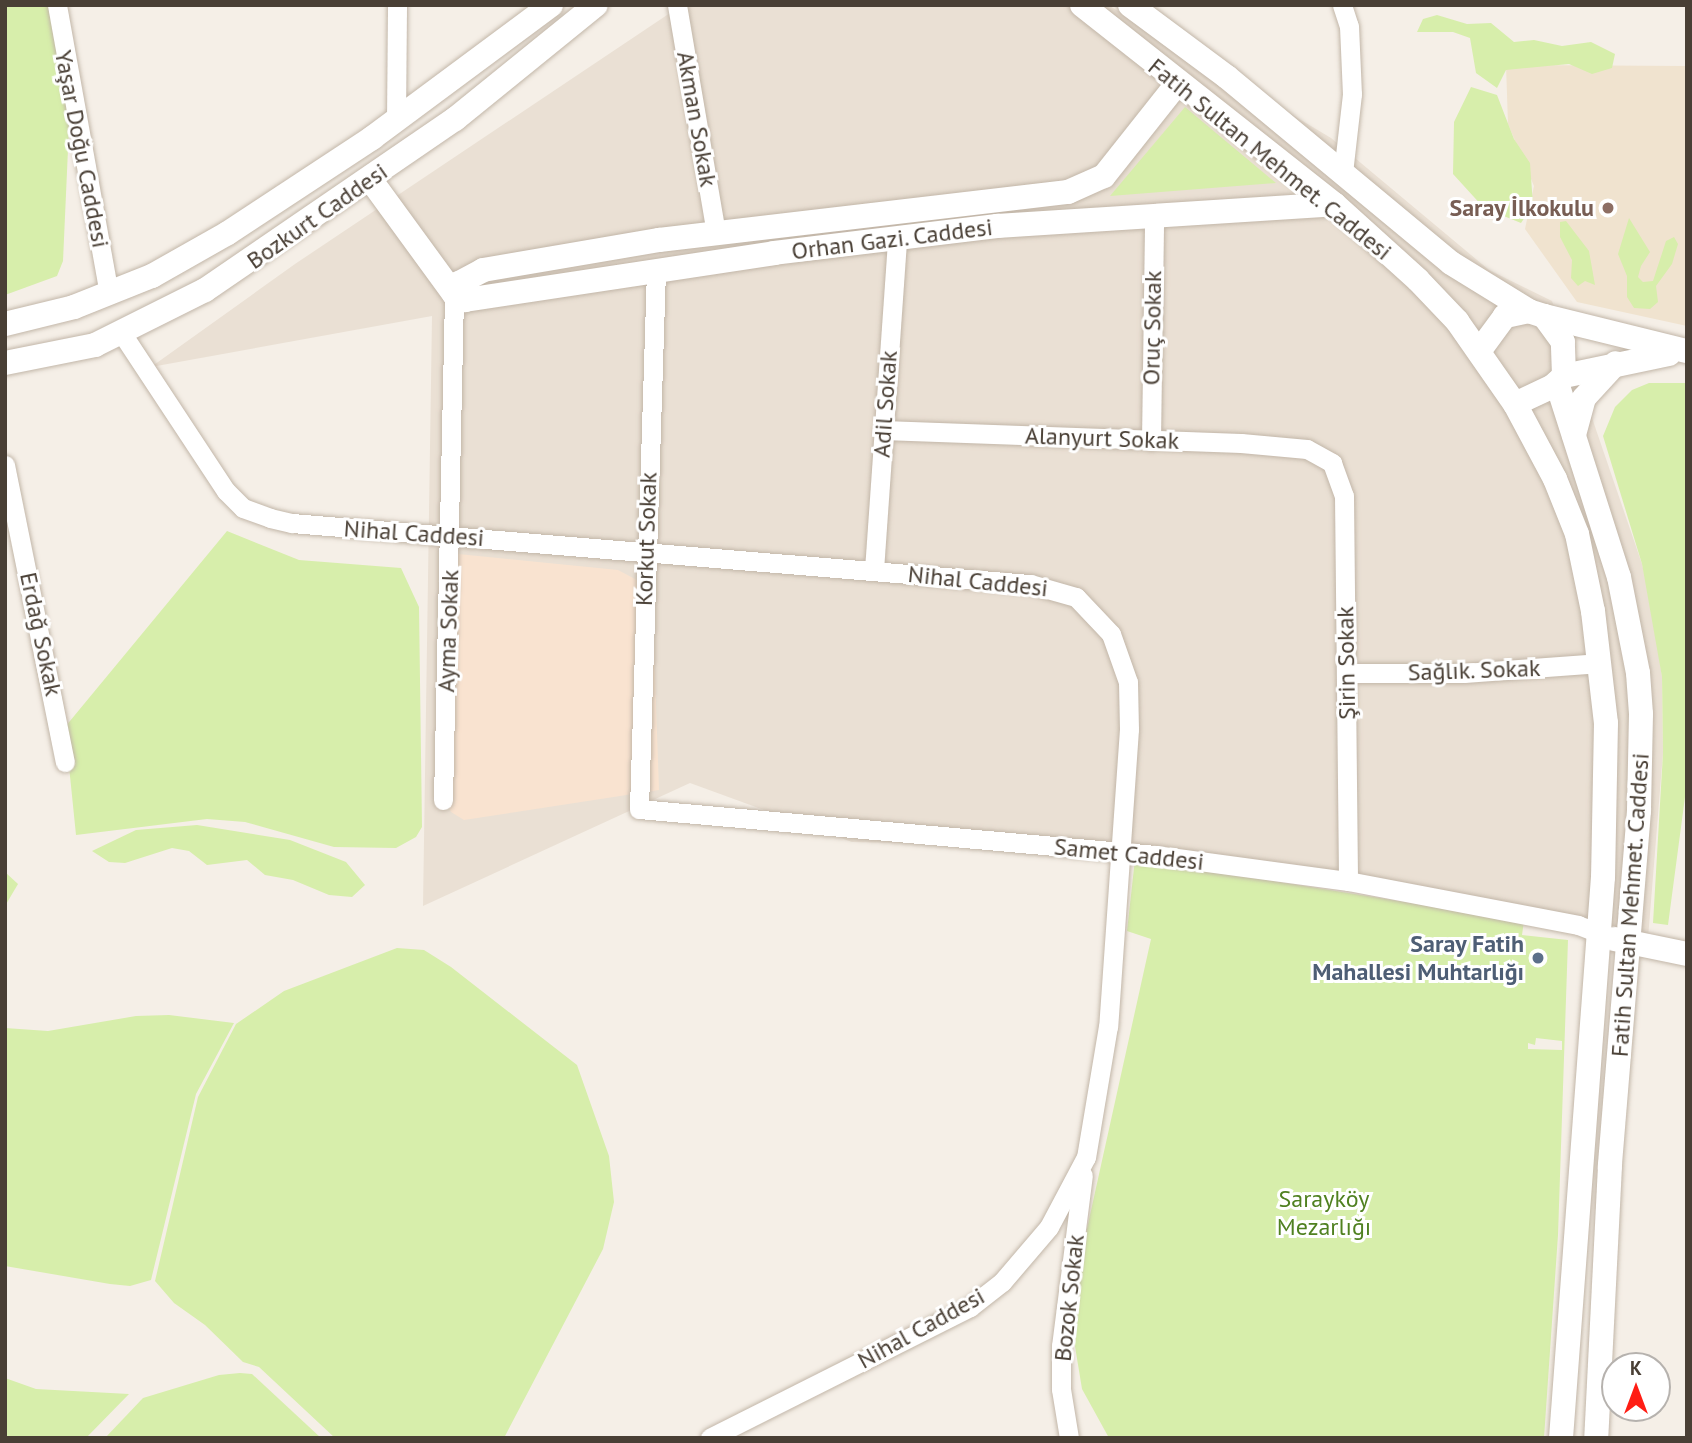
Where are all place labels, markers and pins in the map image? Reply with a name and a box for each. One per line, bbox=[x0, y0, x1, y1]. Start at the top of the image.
place label: Saray İlkokulu bbox=[1449, 194, 1594, 222]
marker: Saray İlkokulu bbox=[1600, 200, 1616, 216]
place label: Saray Fatih Mahallesi Muhtarlığı bbox=[1312, 930, 1524, 986]
marker: Saray Fatih Mahallesi Muhtarlığı bbox=[1530, 950, 1546, 966]

